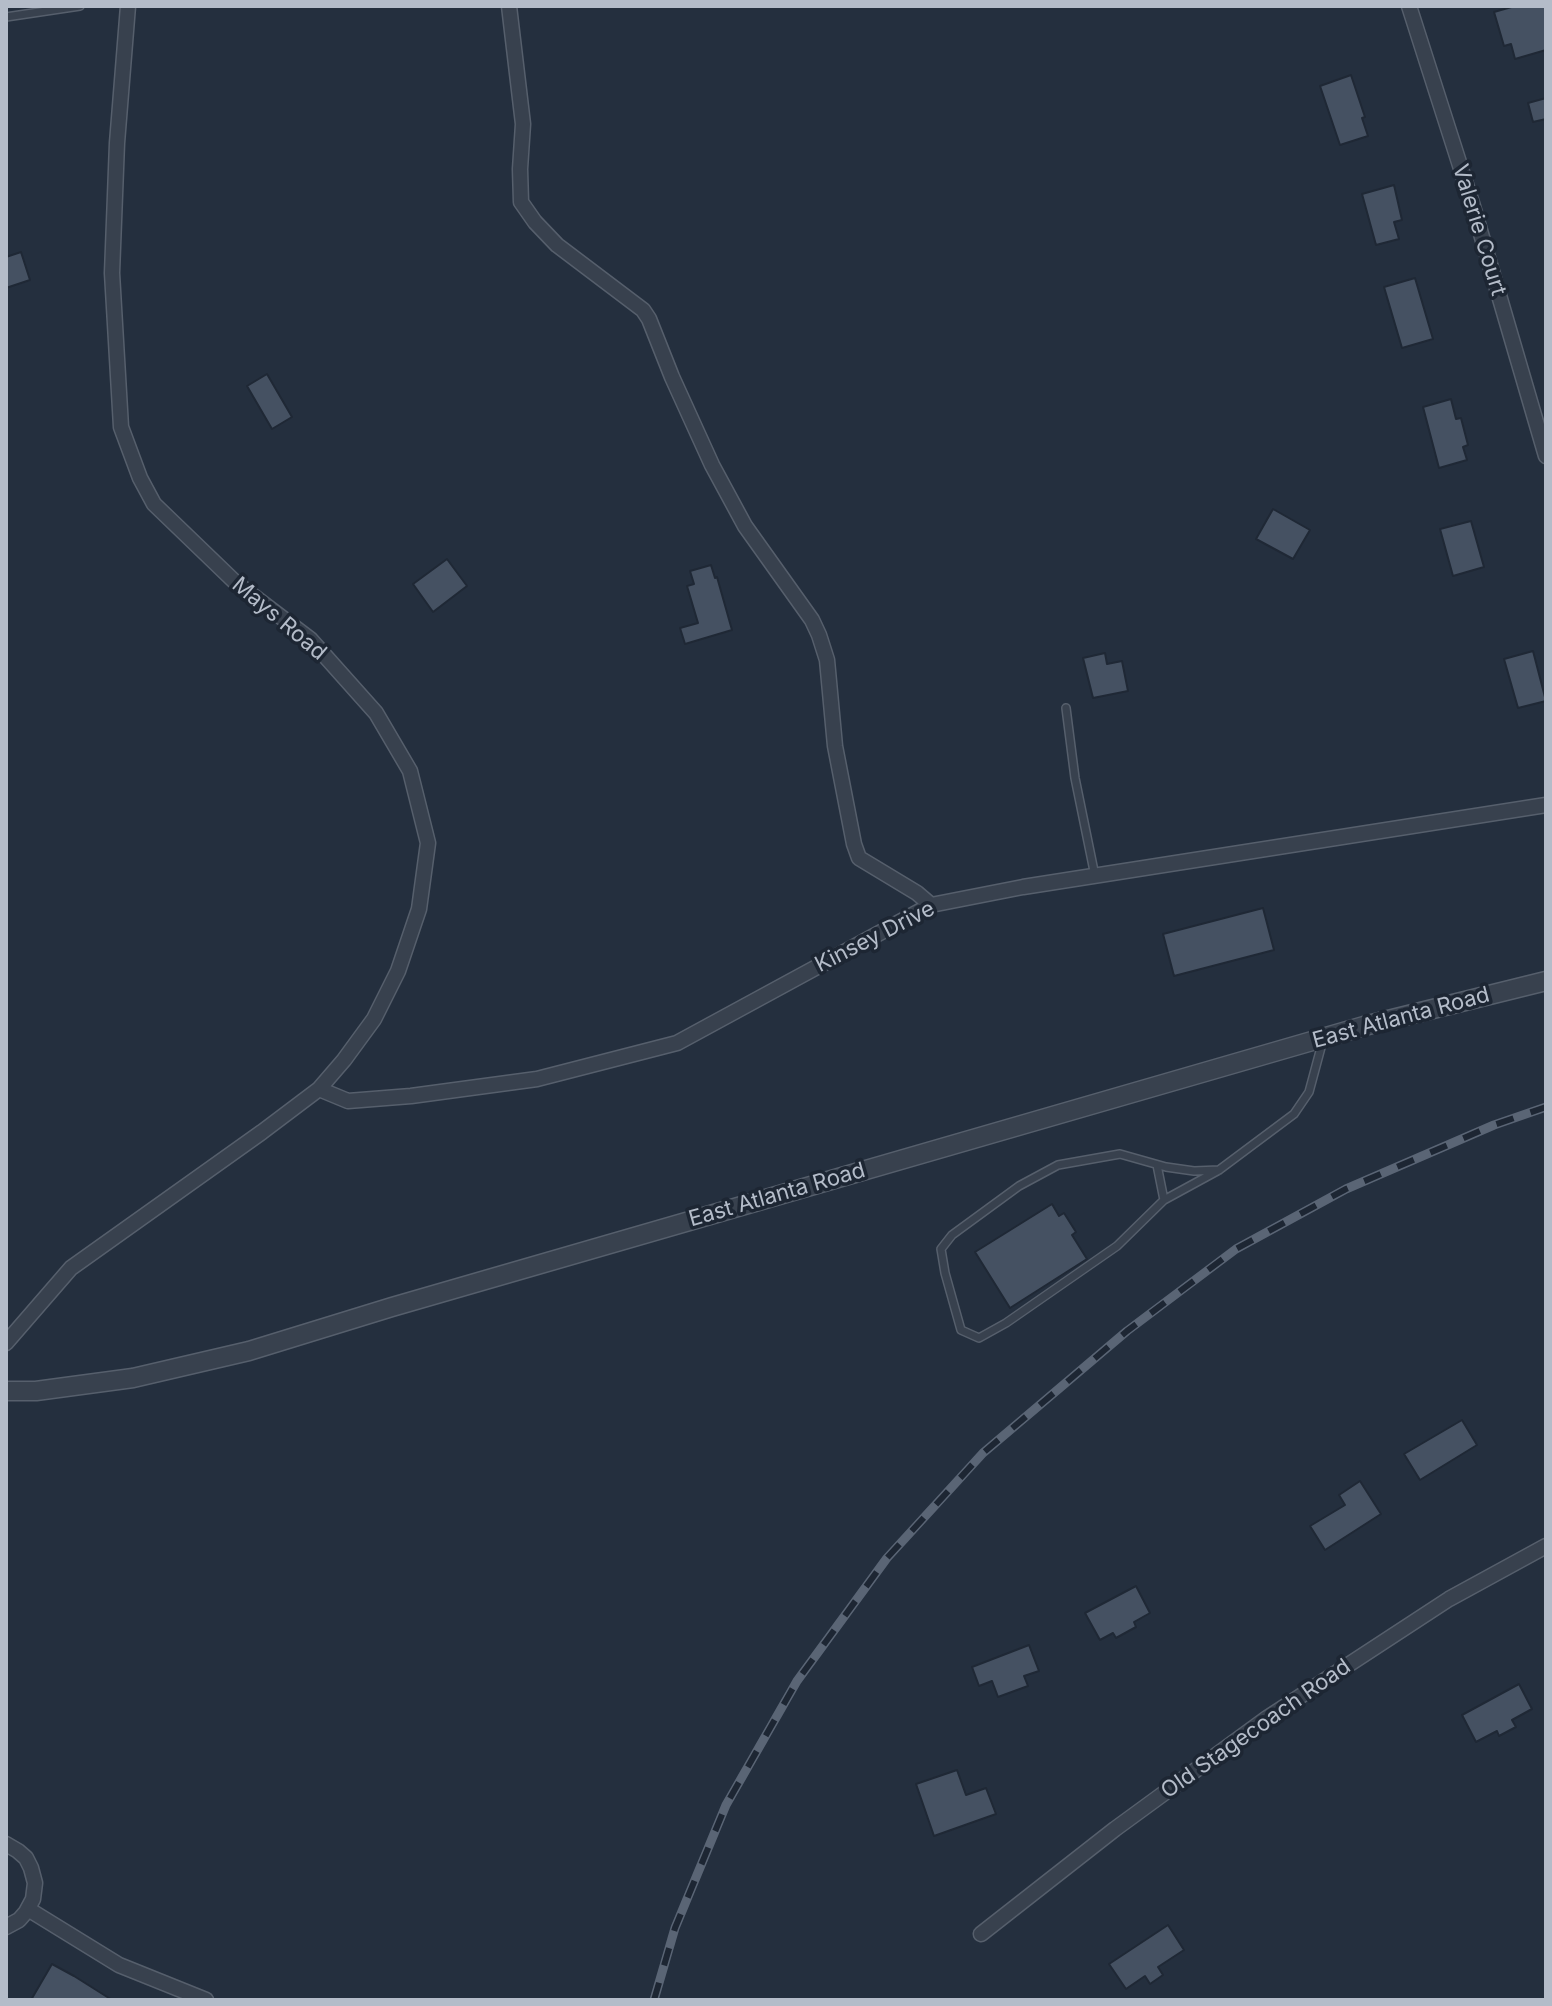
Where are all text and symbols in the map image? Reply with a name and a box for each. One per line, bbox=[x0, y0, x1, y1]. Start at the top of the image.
street label: Valerie Court bbox=[1447, 161, 1511, 299]
street label: Mays Road bbox=[226, 572, 332, 666]
street label: Kinsey Drive bbox=[811, 896, 939, 978]
street label: East Atlanta Road bbox=[1310, 982, 1492, 1054]
street label: East Atlanta Road bbox=[686, 1157, 868, 1233]
street label: Old Stagecoach Road bbox=[1156, 1654, 1356, 1804]

